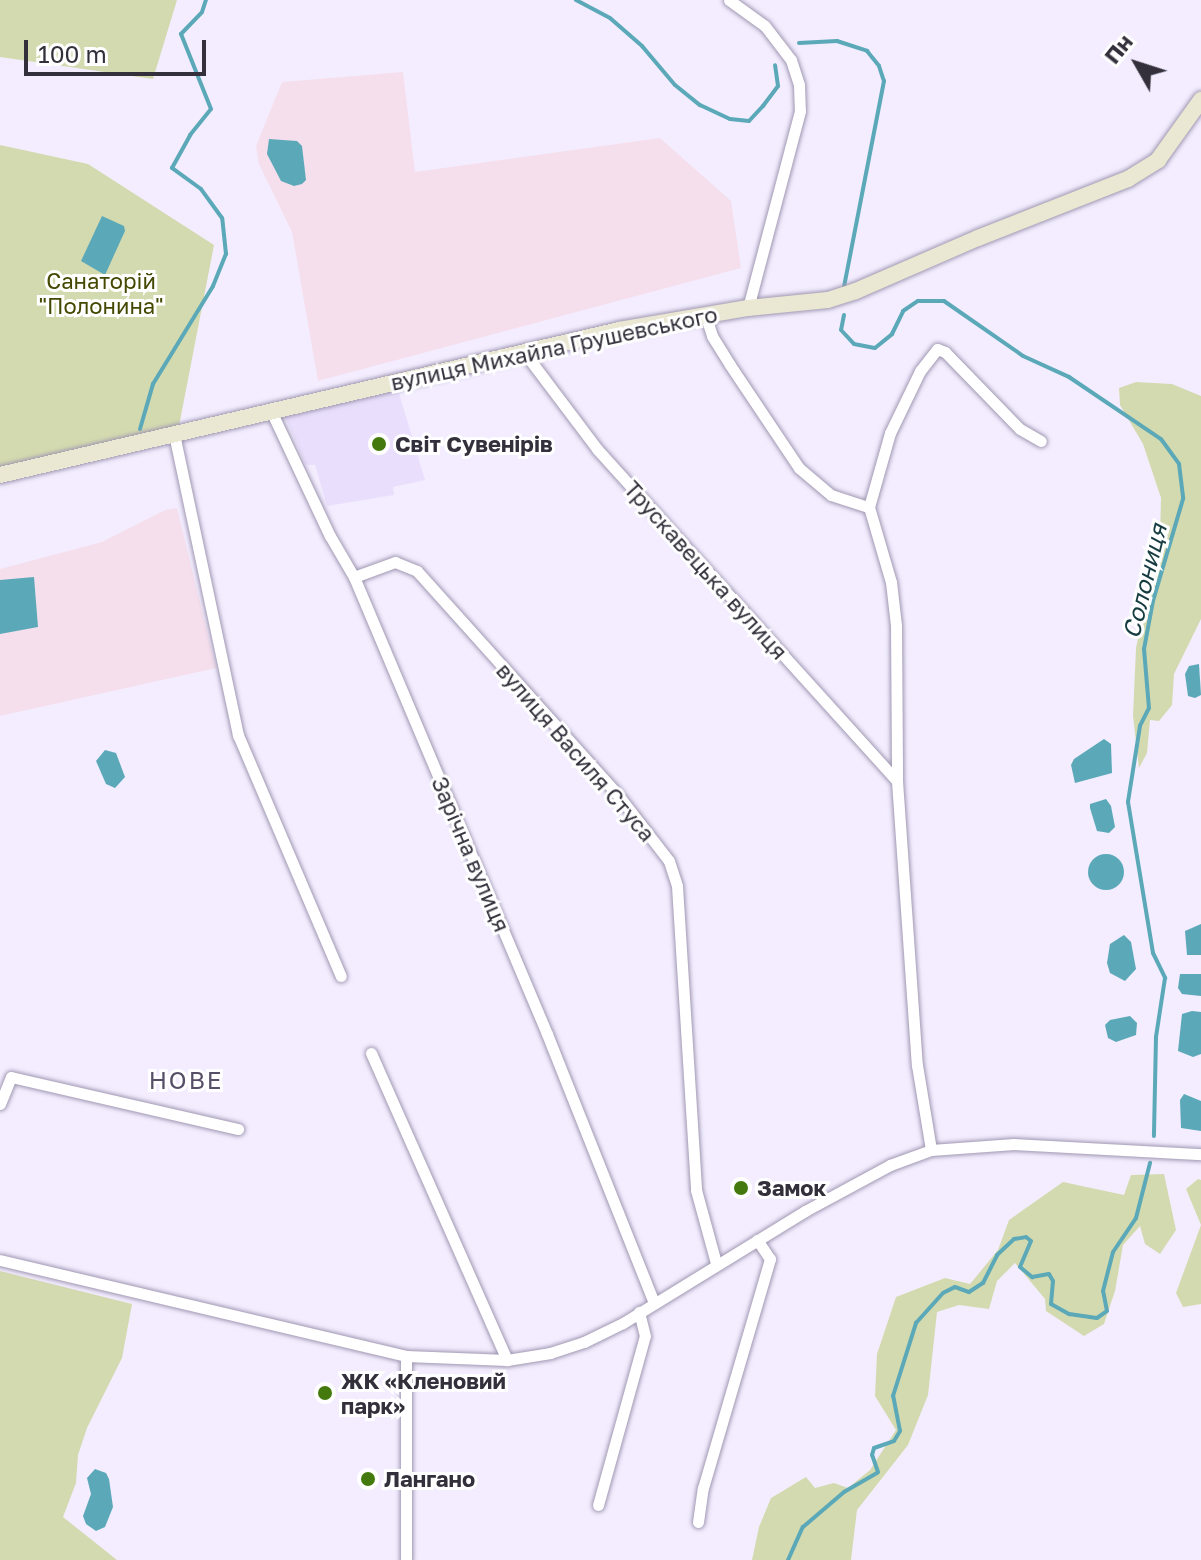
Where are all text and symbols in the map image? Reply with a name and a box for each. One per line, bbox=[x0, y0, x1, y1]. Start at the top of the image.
scale bar bbox=[28, 24, 210, 74]
north arrow bbox=[1097, 24, 1177, 104]
text: Пн bbox=[1098, 28, 1138, 69]
text: 100 m bbox=[38, 39, 107, 68]
park label: Санаторій "Полонина" bbox=[38, 267, 164, 318]
street label: вулиця Михайла Грушевського bbox=[388, 300, 720, 396]
place label: Світ Сувенірів bbox=[395, 431, 553, 457]
marker: Світ Сувенірів bbox=[370, 435, 388, 453]
street label: Трускавецька вулиця bbox=[619, 475, 793, 665]
water label: Солониця bbox=[1116, 521, 1172, 641]
street label: вулиця Василя Стуса bbox=[491, 657, 661, 847]
street label: Зарічна вулиця bbox=[426, 772, 516, 936]
district label: НОВЕ bbox=[149, 1066, 223, 1094]
place label: Замок bbox=[757, 1175, 826, 1201]
marker: Замок bbox=[732, 1179, 750, 1197]
place label: ЖК «Кленовий парк» bbox=[341, 1367, 506, 1418]
marker: ЖК «Кленовий парк» bbox=[316, 1384, 334, 1402]
place label: Лангано bbox=[384, 1466, 475, 1492]
marker: Лангано bbox=[359, 1470, 377, 1488]

